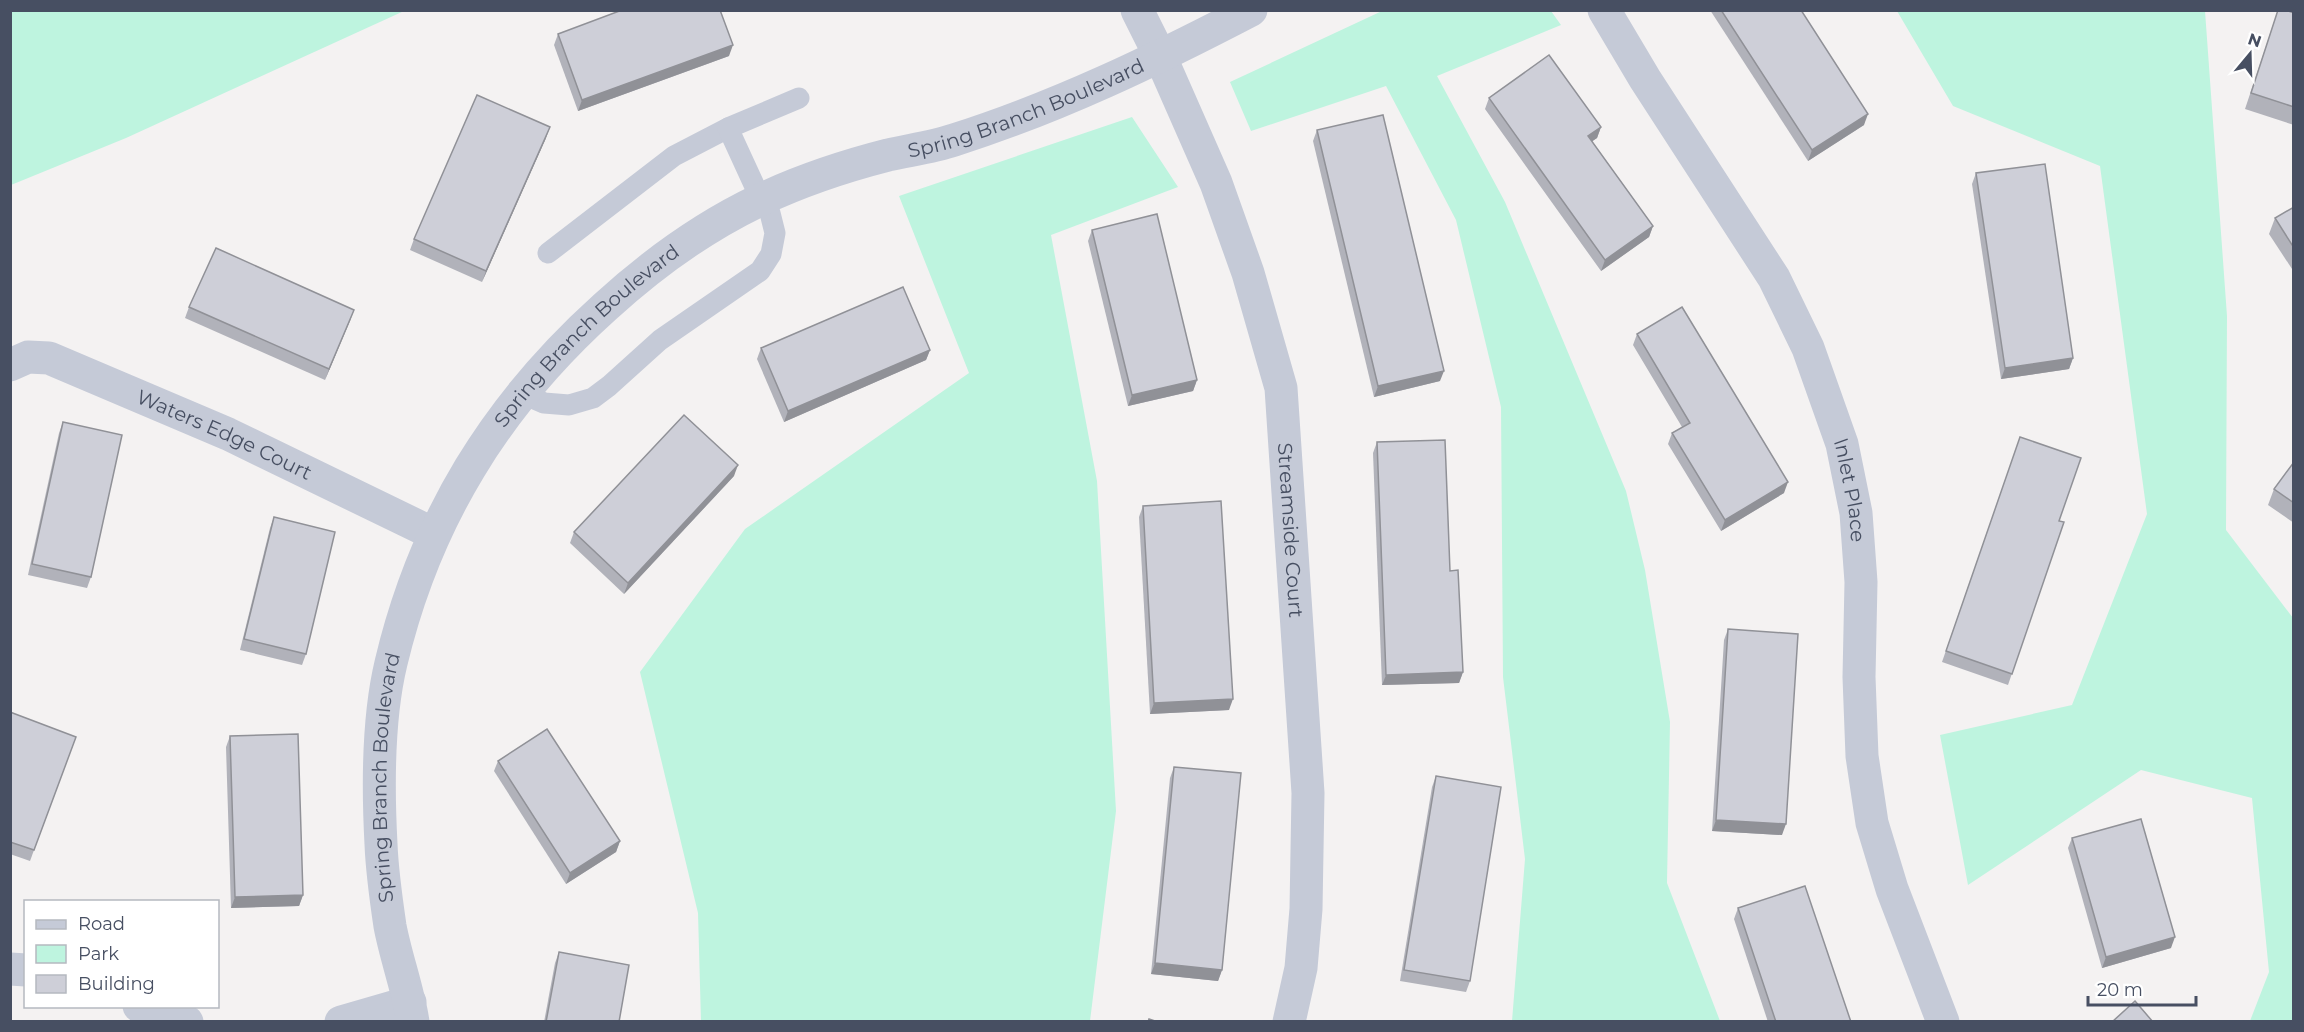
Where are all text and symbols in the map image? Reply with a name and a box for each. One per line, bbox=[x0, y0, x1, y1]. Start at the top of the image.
north arrow bbox=[2220, 24, 2280, 84]
text: N bbox=[2246, 29, 2264, 51]
street label: Spring Branch Boulevard bbox=[906, 53, 1148, 163]
street label: Spring Branch Boulevard bbox=[489, 239, 684, 432]
street label: Waters Edge Court bbox=[133, 385, 316, 485]
street label: Inlet Place bbox=[1829, 435, 1870, 543]
street label: Streamside Court bbox=[1273, 442, 1308, 619]
street label: Spring Branch Boulevard bbox=[367, 650, 405, 904]
legend bbox=[24, 900, 219, 1008]
text: Road bbox=[78, 913, 125, 935]
text: Park bbox=[78, 943, 119, 965]
scale bar bbox=[2088, 969, 2196, 1007]
text: Building bbox=[78, 973, 155, 995]
text: 20 m bbox=[2097, 979, 2143, 1001]

